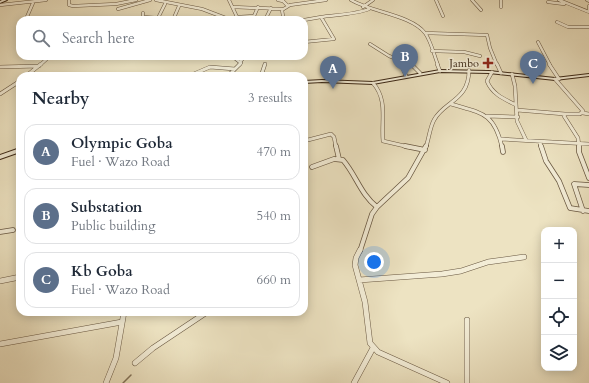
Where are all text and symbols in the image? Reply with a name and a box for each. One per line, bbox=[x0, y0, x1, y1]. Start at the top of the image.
search box bbox=[16, 16, 308, 60]
icon: search bbox=[30, 27, 52, 49]
text: Search here bbox=[62, 28, 135, 48]
pin: B bbox=[392, 44, 418, 77]
pin: C bbox=[520, 51, 546, 84]
pin: A bbox=[320, 56, 346, 89]
place label: Jambo bbox=[447, 56, 479, 71]
marker: Jambo bbox=[482, 57, 494, 69]
text: Nearby bbox=[32, 87, 89, 110]
text: 3 results bbox=[248, 89, 292, 107]
text: Olympic Goba bbox=[71, 133, 173, 153]
text: A bbox=[41, 143, 51, 161]
text: 470 m bbox=[257, 143, 291, 161]
text: Fuel · Wazo Road bbox=[71, 153, 170, 171]
text: Substation bbox=[71, 197, 142, 217]
text: B bbox=[41, 207, 51, 225]
text: 540 m bbox=[257, 207, 291, 225]
text: Public building bbox=[71, 217, 156, 235]
map controls bbox=[541, 227, 577, 371]
button: + bbox=[541, 227, 577, 263]
your location bbox=[364, 252, 384, 272]
text: Kb Goba bbox=[71, 261, 133, 281]
button: − bbox=[541, 263, 577, 299]
text: C bbox=[41, 271, 51, 289]
text: 660 m bbox=[257, 271, 291, 289]
text: Fuel · Wazo Road bbox=[71, 281, 170, 299]
button: locate bbox=[541, 299, 577, 335]
button: layers bbox=[541, 335, 577, 371]

